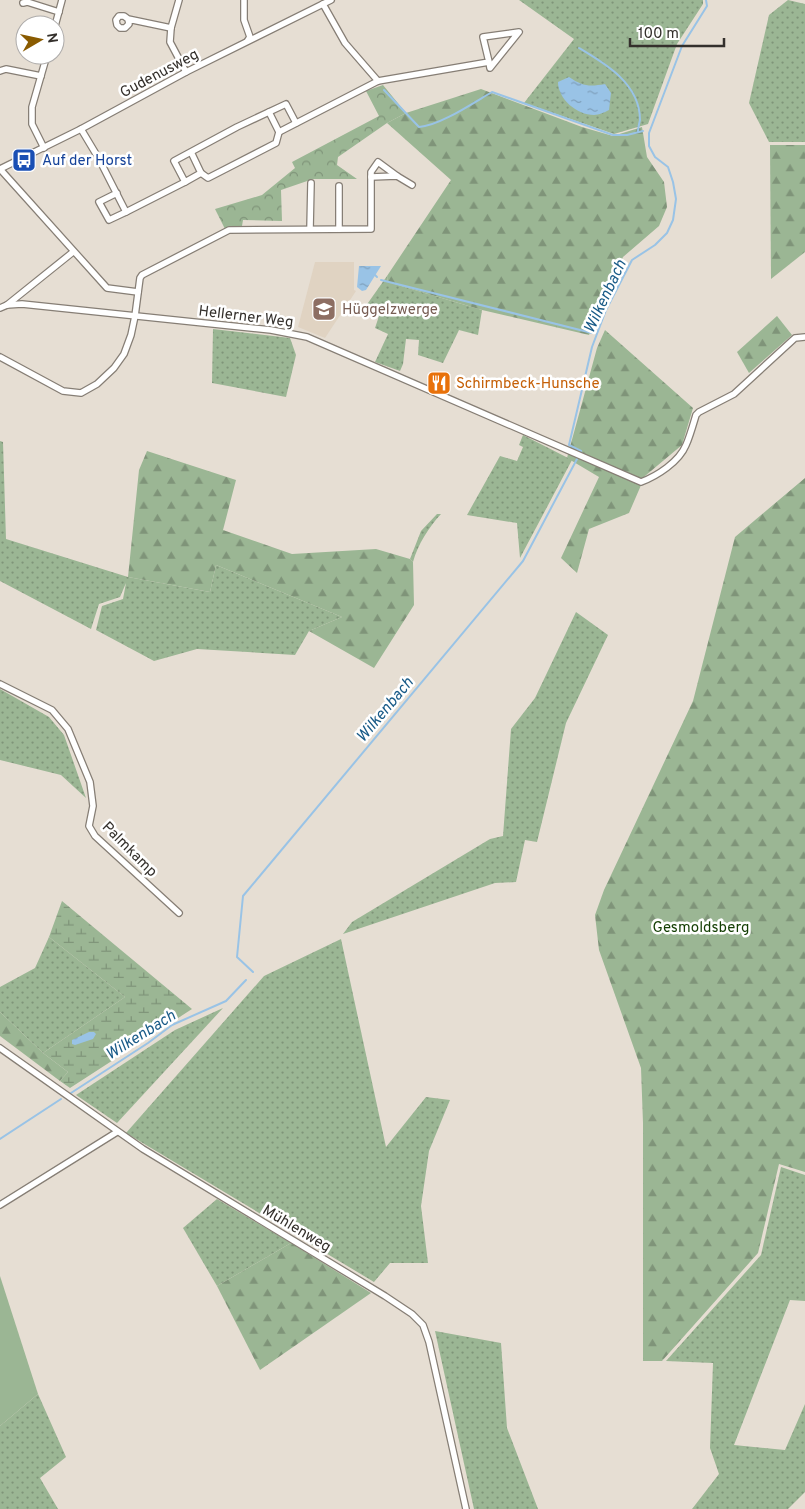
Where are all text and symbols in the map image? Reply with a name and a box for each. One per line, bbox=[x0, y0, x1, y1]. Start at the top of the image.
north arrow bbox=[15, 15, 65, 65]
scale bar bbox=[630, 15, 724, 47]
text: 100 m bbox=[638, 25, 679, 44]
text: N bbox=[42, 32, 61, 45]
street label: Gudenusweg bbox=[117, 46, 202, 103]
bus stop icon: Auf der Horst bbox=[11, 147, 37, 173]
place label: Auf der Horst bbox=[42, 152, 132, 171]
water label: Wilkenbach bbox=[580, 257, 632, 337]
school or university icon: Hüggelzwerge bbox=[311, 296, 337, 322]
place label: Hüggelzwerge bbox=[342, 301, 438, 320]
street label: Hellerner Weg bbox=[197, 302, 294, 333]
restaurant icon: Schirmbeck-Hunsche bbox=[426, 370, 452, 396]
place label: Schirmbeck-Hunsche bbox=[456, 375, 599, 394]
water label: Wilkenbach bbox=[353, 673, 419, 747]
street label: Palmkamp bbox=[97, 818, 161, 882]
park label: Gesmoldsberg bbox=[653, 919, 749, 938]
water label: Wilkenbach bbox=[102, 1006, 180, 1065]
street label: Mühlenweg bbox=[258, 1201, 334, 1257]

